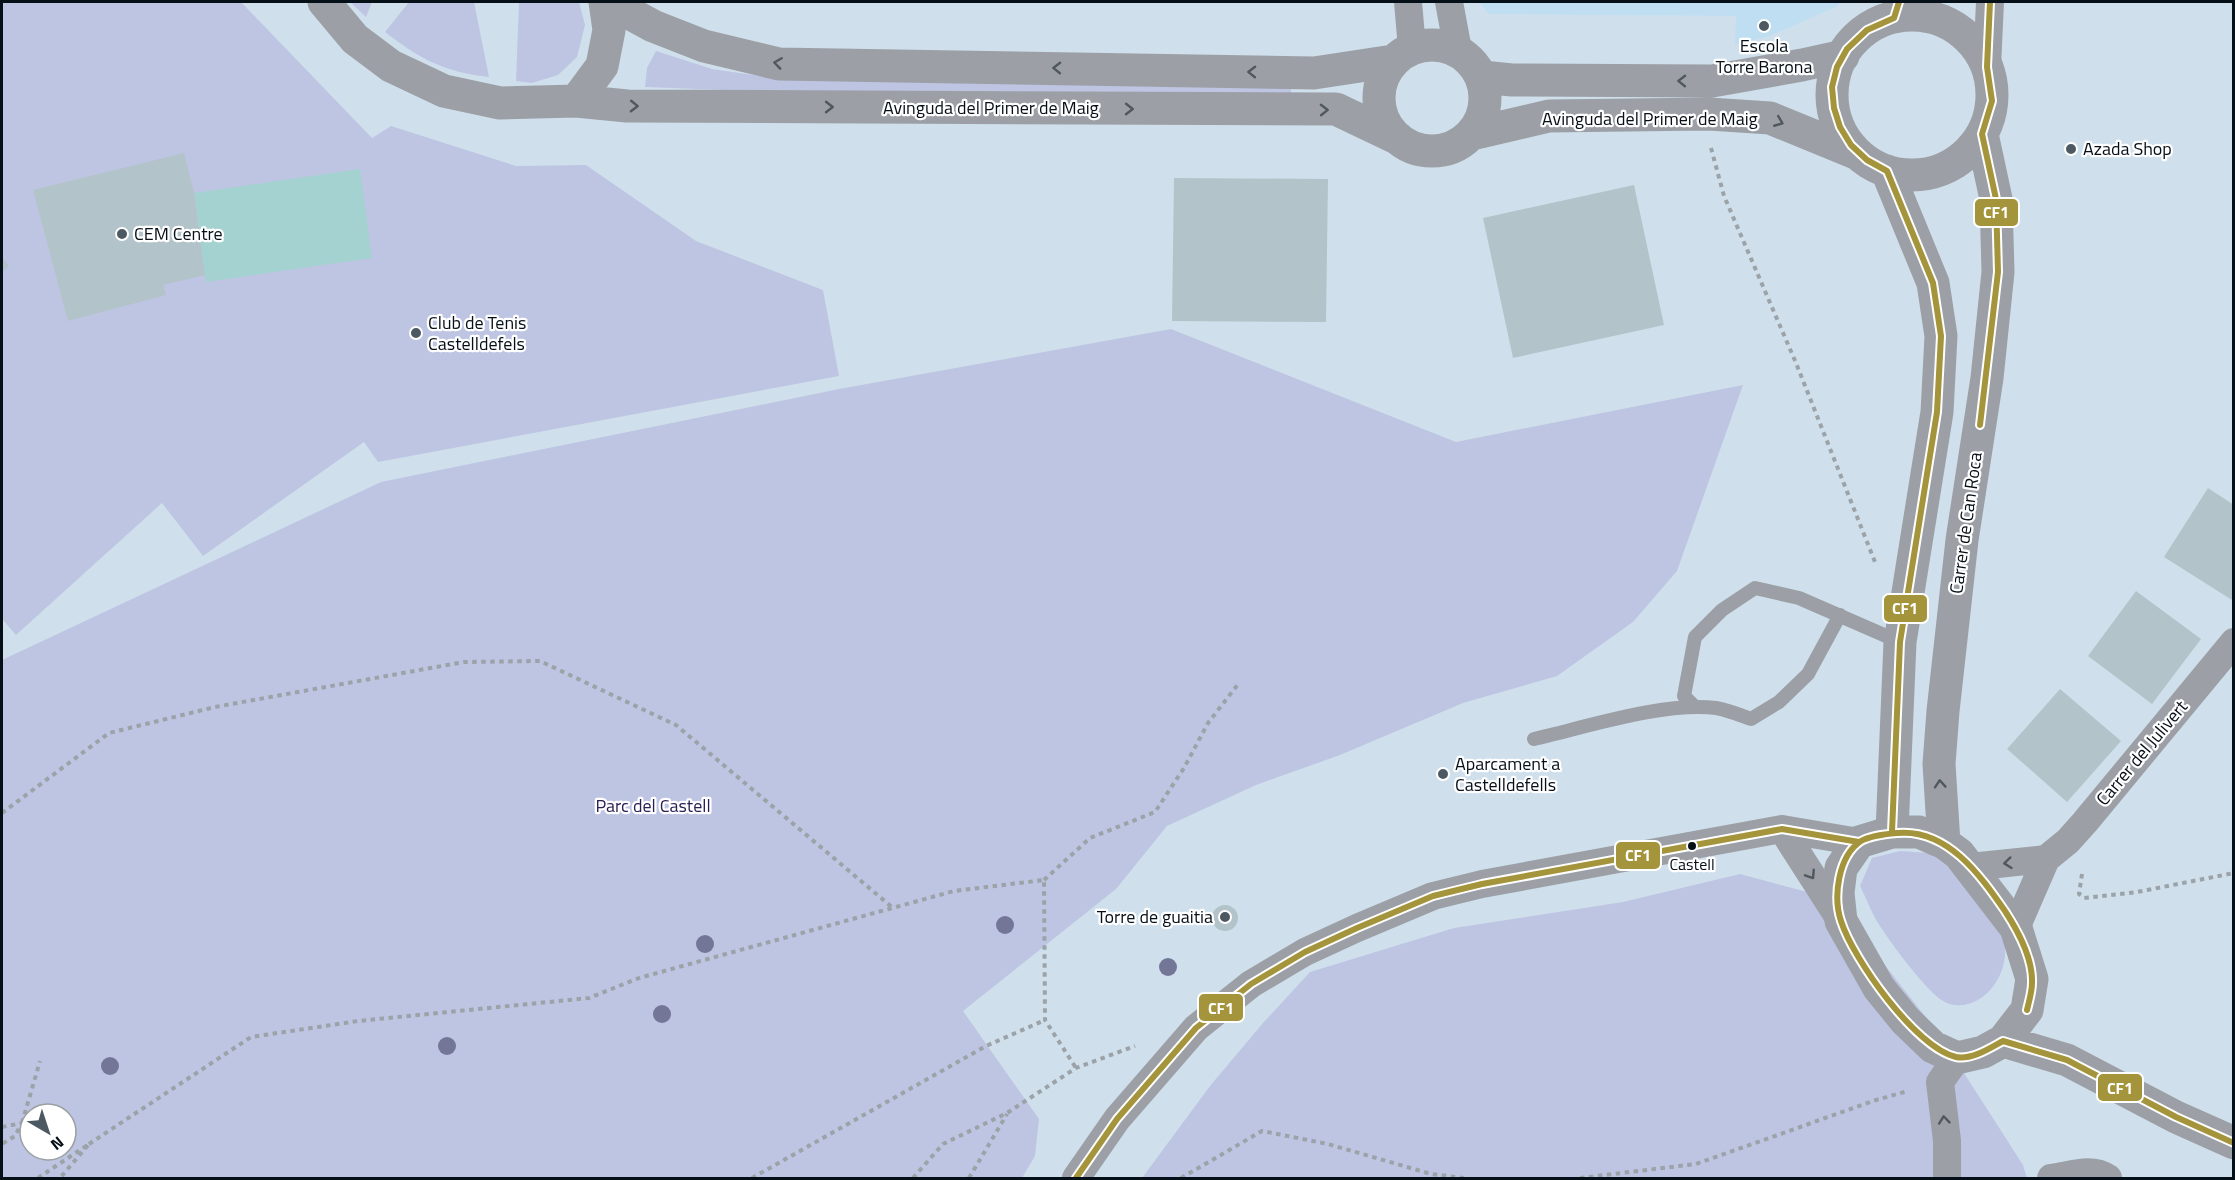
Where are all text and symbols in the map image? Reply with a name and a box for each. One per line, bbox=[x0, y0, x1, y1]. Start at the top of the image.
marker: Escola Torre Barona bbox=[1757, 19, 1771, 33]
place label: Escola Torre Barona bbox=[1715, 32, 1813, 80]
one-way arrow bbox=[773, 57, 783, 69]
one-way arrow bbox=[1052, 62, 1061, 75]
one-way arrow bbox=[1247, 65, 1256, 78]
one-way arrow bbox=[1678, 75, 1687, 87]
street label: Avinguda del Primer de Maig bbox=[883, 94, 1099, 121]
one-way arrow bbox=[630, 100, 639, 112]
one-way arrow bbox=[825, 101, 834, 113]
one-way arrow bbox=[1125, 103, 1134, 115]
one-way arrow bbox=[1320, 104, 1329, 116]
street label: Avinguda del Primer de Maig bbox=[1542, 105, 1758, 132]
one-way arrow bbox=[1773, 115, 1784, 127]
place label: Azada Shop bbox=[2083, 135, 2172, 162]
marker: Azada Shop bbox=[2064, 142, 2078, 156]
line badge: CF1 bbox=[1974, 198, 2019, 227]
text: CF1 bbox=[1983, 200, 2009, 224]
place label: CEM Centre bbox=[134, 220, 223, 247]
marker: CEM Centre bbox=[115, 227, 129, 241]
place label: Club de Tenis Castelldefels bbox=[428, 309, 526, 357]
marker: Club de Tenis Castelldefels bbox=[409, 326, 423, 340]
street label: Carrer de Can Roca bbox=[1942, 450, 1989, 595]
line badge: CF1 bbox=[1883, 594, 1928, 623]
text: CF1 bbox=[1892, 596, 1918, 620]
street label: Carrer del Julivert bbox=[2089, 694, 2194, 811]
place label: Aparcament a Castelldefells bbox=[1455, 750, 1560, 798]
marker: Aparcament a Castelldefells bbox=[1436, 767, 1450, 781]
one-way arrow bbox=[1934, 780, 1947, 789]
park label: Parc del Castell bbox=[595, 792, 711, 819]
marker: Castell bbox=[1686, 840, 1698, 852]
line badge: CF1 bbox=[1615, 841, 1661, 870]
text: CF1 bbox=[1625, 843, 1651, 867]
place label: Castell bbox=[1669, 852, 1715, 876]
one-way arrow bbox=[2003, 856, 2012, 869]
one-way arrow bbox=[1804, 869, 1816, 879]
place label: Torre de guaitia bbox=[1097, 903, 1213, 930]
marker: Torre de guaitia bbox=[1218, 910, 1232, 924]
line badge: CF1 bbox=[1198, 993, 1244, 1022]
text: CF1 bbox=[1208, 996, 1234, 1020]
line badge: CF1 bbox=[2097, 1073, 2143, 1102]
text: CF1 bbox=[2107, 1076, 2133, 1100]
north arrow bbox=[18, 1102, 78, 1162]
one-way arrow bbox=[1938, 1116, 1951, 1125]
text: N bbox=[46, 1131, 69, 1156]

